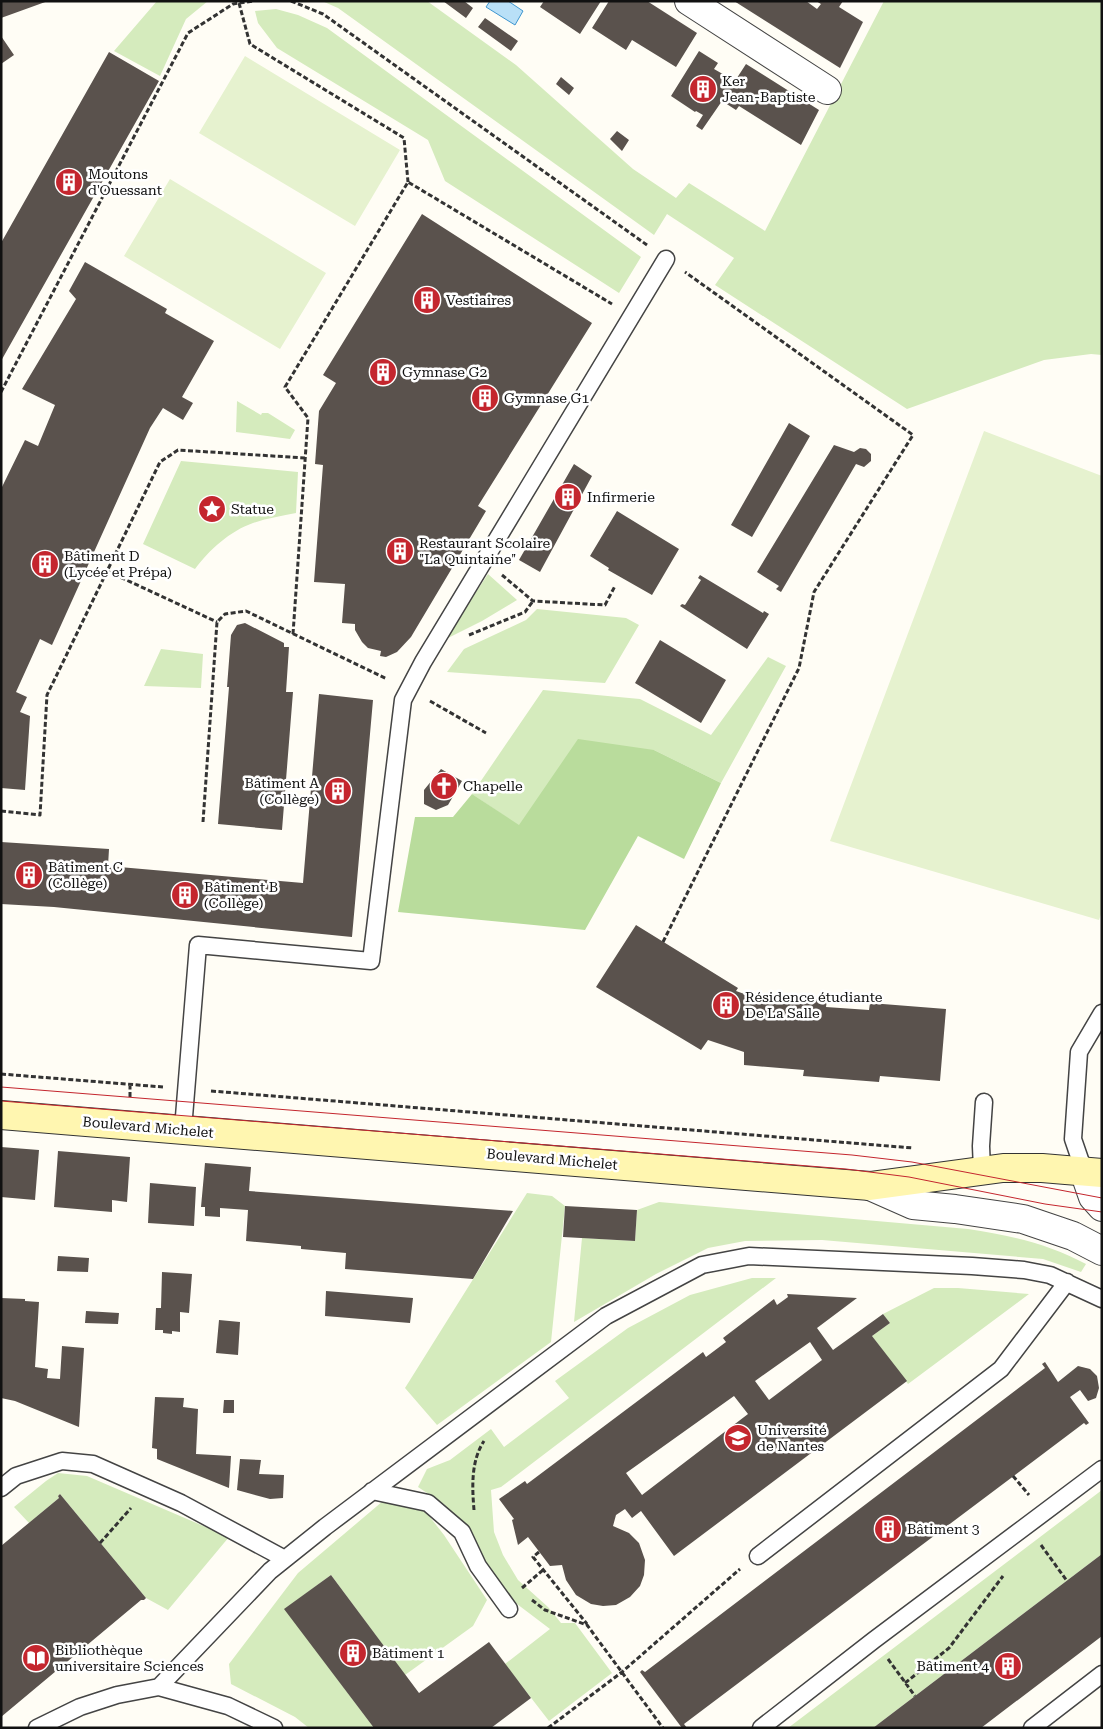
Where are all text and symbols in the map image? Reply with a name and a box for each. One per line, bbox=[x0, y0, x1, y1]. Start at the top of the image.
place label: Ker Jean-Baptiste bbox=[722, 73, 816, 105]
building icon: Ker Jean-Baptiste bbox=[688, 74, 718, 104]
place label: Moutons d'Ouessant bbox=[88, 166, 162, 198]
building icon: Moutons d'Ouessant bbox=[54, 167, 84, 197]
building icon: Vestiaires bbox=[412, 285, 442, 315]
place label: Vestiaires bbox=[446, 292, 511, 308]
building icon: Gymnase G2 bbox=[368, 357, 398, 387]
place label: Gymnase G2 bbox=[402, 364, 487, 380]
building icon: Gymnase G1 bbox=[470, 383, 500, 413]
place label: Gymnase G1 bbox=[504, 390, 589, 406]
building icon: Infirmerie bbox=[553, 482, 583, 512]
place label: Infirmerie bbox=[587, 489, 655, 505]
place icon: Statue bbox=[197, 494, 227, 524]
place label: Statue bbox=[231, 501, 274, 517]
place label: Restaurant Scolaire "La Quintaine" bbox=[419, 535, 551, 567]
building icon: Restaurant Scolaire "La Quintaine" bbox=[385, 536, 415, 566]
place label: Bâtiment D (Lycée et Prépa) bbox=[64, 548, 172, 580]
building icon: Bâtiment D (Lycée et Prépa) bbox=[30, 549, 60, 579]
church icon: Chapelle bbox=[429, 771, 459, 801]
place label: Bâtiment A (Collège) bbox=[245, 775, 319, 807]
building icon: Bâtiment A (Collège) bbox=[323, 776, 353, 806]
place label: Chapelle bbox=[463, 778, 523, 794]
place label: Bâtiment C (Collège) bbox=[48, 859, 123, 891]
building icon: Bâtiment C (Collège) bbox=[14, 860, 44, 890]
place label: Bâtiment B (Collège) bbox=[204, 879, 278, 911]
building icon: Bâtiment B (Collège) bbox=[170, 880, 200, 910]
place label: Résidence étudiante De La Salle bbox=[745, 989, 883, 1021]
building icon: Résidence étudiante De La Salle bbox=[711, 990, 741, 1020]
street label: Boulevard Michelet bbox=[82, 1113, 214, 1141]
street label: Boulevard Michelet bbox=[486, 1145, 618, 1173]
place label: Université de Nantes bbox=[757, 1422, 827, 1454]
school or university icon: Université de Nantes bbox=[723, 1423, 753, 1453]
building icon: Bâtiment 3 bbox=[873, 1514, 903, 1544]
place label: Bâtiment 3 bbox=[907, 1521, 980, 1537]
building icon: Bâtiment 1 bbox=[338, 1638, 368, 1668]
place label: Bibliothèque universitaire Sciences bbox=[55, 1642, 204, 1674]
library icon: Bibliothèque universitaire Sciences bbox=[21, 1643, 51, 1673]
place label: Bâtiment 1 bbox=[372, 1645, 445, 1661]
building icon: Bâtiment 4 bbox=[993, 1651, 1023, 1681]
place label: Bâtiment 4 bbox=[916, 1658, 989, 1674]

